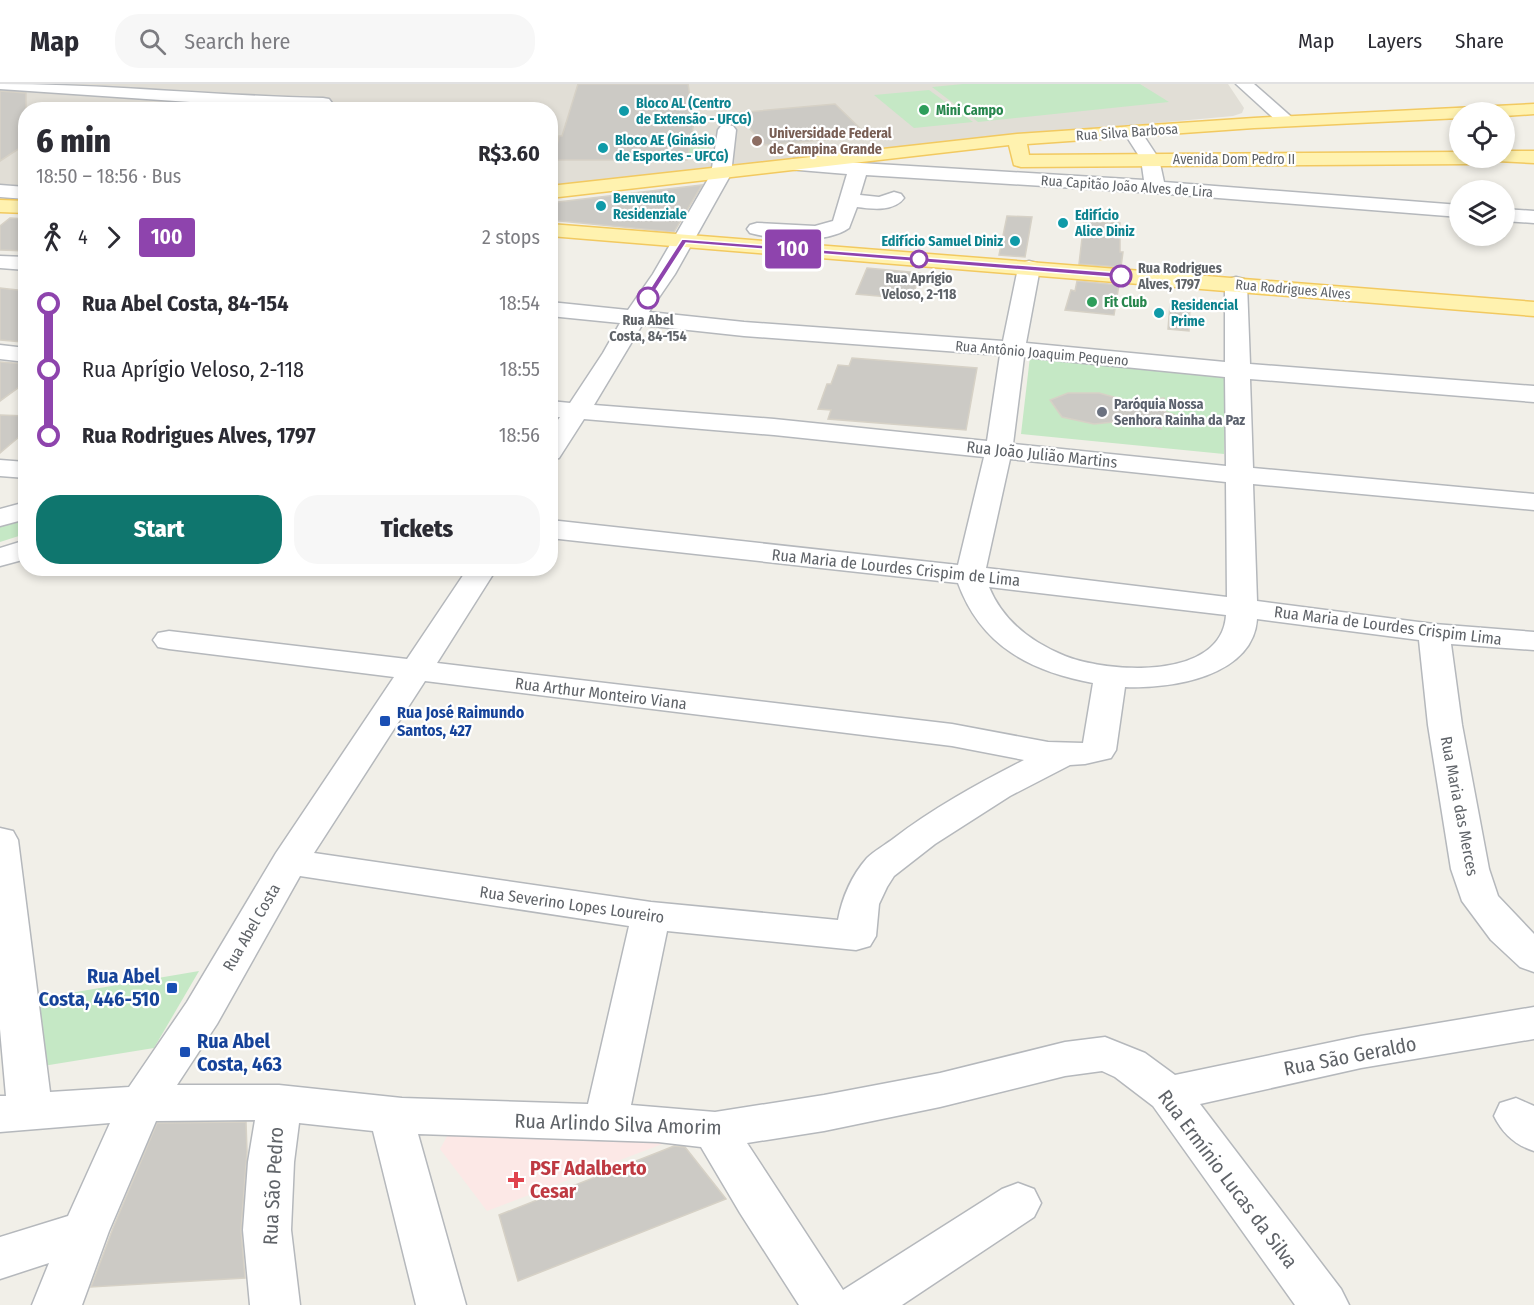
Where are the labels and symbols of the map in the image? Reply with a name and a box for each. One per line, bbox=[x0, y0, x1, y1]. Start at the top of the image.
place label: Bloco AL (Centro de Extensão - UFCG) bbox=[636, 95, 751, 128]
place label: Mini Campo bbox=[936, 102, 1004, 119]
marker: Mini Campo bbox=[917, 103, 931, 117]
marker: Bloco AL (Centro de Extensão - UFCG) bbox=[617, 104, 631, 118]
street label: Rua Silva Barbosa bbox=[1075, 120, 1179, 145]
place label: Universidade Federal de Campina Grande bbox=[769, 125, 892, 158]
place label: Bloco AE (Ginásio de Esportes - UFCG) bbox=[615, 132, 728, 165]
marker: Universidade Federal de Campina Grande bbox=[750, 134, 764, 148]
marker: Bloco AE (Ginásio de Esportes - UFCG) bbox=[596, 141, 610, 155]
street label: Avenida Dom Pedro II bbox=[1173, 151, 1295, 168]
street label: Rua Capitão João Alves de Lira bbox=[1040, 172, 1214, 201]
place label: Benvenuto Residenziale bbox=[613, 190, 687, 223]
marker: Benvenuto Residenziale bbox=[594, 199, 608, 213]
place label: Edifício Alice Diniz bbox=[1074, 207, 1135, 240]
marker: Edifício Alice Diniz bbox=[1056, 216, 1070, 230]
line badge: 100 bbox=[758, 230, 828, 268]
place label: Edifício Samuel Diniz bbox=[881, 233, 1003, 250]
marker: Edifício Samuel Diniz bbox=[1008, 234, 1022, 248]
marker: Rua Aprígio Veloso, 2-118 bbox=[910, 250, 928, 268]
place label: Rua Rodrigues Alves, 1797 bbox=[1137, 260, 1222, 293]
marker: Rua Rodrigues Alves, 1797 bbox=[1110, 265, 1132, 287]
place label: Rua Aprígio Veloso, 2-118 bbox=[881, 270, 957, 303]
street label: Rua Rodrigues Alves bbox=[1235, 276, 1351, 303]
marker: Rua Abel Costa, 84-154 bbox=[637, 287, 659, 309]
place label: Fit Club bbox=[1104, 294, 1148, 311]
marker: Fit Club bbox=[1085, 295, 1099, 309]
place label: Residencial Prime bbox=[1171, 297, 1238, 330]
marker: Residencial Prime bbox=[1152, 306, 1166, 320]
place label: Rua Abel Costa, 84-154 bbox=[609, 312, 687, 345]
street label: Rua Antônio Joaquim Pequeno bbox=[955, 337, 1129, 370]
place label: Paróquia Nossa Senhora Rainha da Paz bbox=[1114, 396, 1245, 429]
marker: Paróquia Nossa Senhora Rainha da Paz bbox=[1095, 405, 1109, 419]
street label: Rua João Julião Martins bbox=[966, 437, 1119, 472]
street label: Rua Maria de Lourdes Crispim de Lima bbox=[771, 545, 1021, 590]
street label: Rua Maria de Lourdes Crispim Lima bbox=[1273, 602, 1503, 649]
street label: Rua Arthur Monteiro Viana bbox=[514, 674, 688, 713]
place label: Rua José Raimundo Santos, 427 bbox=[397, 703, 525, 740]
marker: Rua José Raimundo Santos, 427 bbox=[378, 714, 392, 728]
street label: Rua Maria das Merces bbox=[1437, 735, 1482, 878]
street label: Rua Abel Costa bbox=[219, 880, 284, 974]
street label: Rua Severino Lopes Loureiro bbox=[479, 882, 665, 927]
place label: Rua Abel Costa, 446-510 bbox=[39, 964, 161, 1011]
marker: Rua Abel Costa, 446-510 bbox=[165, 981, 179, 995]
place label: Rua Abel Costa, 463 bbox=[197, 1029, 282, 1076]
street label: Rua São Geraldo bbox=[1282, 1031, 1418, 1081]
marker: Rua Abel Costa, 463 bbox=[178, 1045, 192, 1059]
street label: Rua Ermínio Lucas da Silva bbox=[1153, 1085, 1303, 1273]
street label: Rua Arlindo Silva Amorim bbox=[514, 1108, 722, 1140]
street label: Rua São Pedro bbox=[258, 1126, 288, 1246]
place label: PSF Adalberto Cesar bbox=[530, 1156, 647, 1203]
marker: PSF Adalberto Cesar bbox=[507, 1171, 525, 1189]

